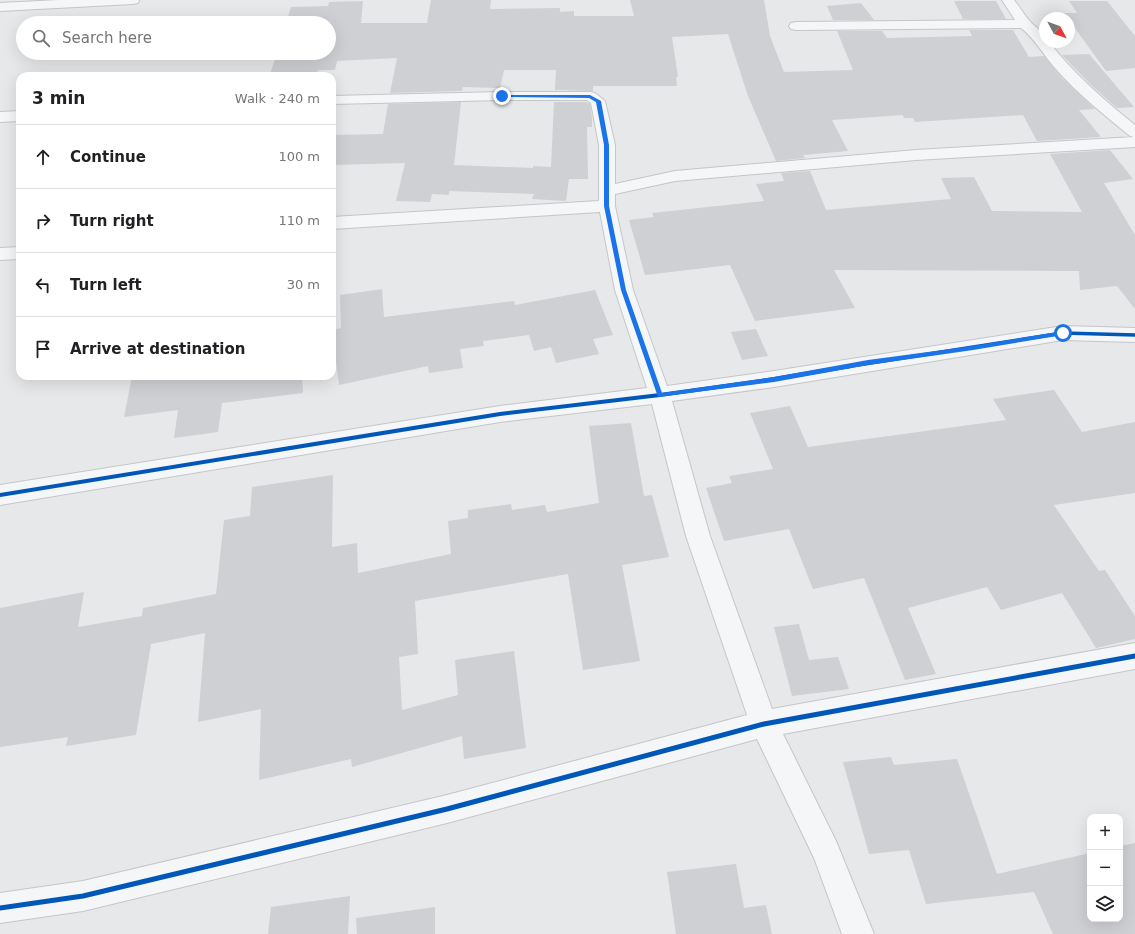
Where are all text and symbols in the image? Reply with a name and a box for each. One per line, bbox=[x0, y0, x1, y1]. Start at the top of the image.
north arrow bbox=[1039, 12, 1075, 48]
search box bbox=[16, 16, 336, 60]
icon: search bbox=[30, 27, 52, 49]
text: Search here bbox=[62, 29, 152, 47]
route end bbox=[493, 87, 511, 105]
text: 3 min bbox=[32, 88, 85, 108]
text: Walk · 240 m bbox=[235, 91, 320, 106]
icon: ahead bbox=[32, 146, 54, 168]
text: Continue bbox=[70, 148, 146, 166]
text: 100 m bbox=[278, 149, 320, 164]
icon: right bbox=[32, 210, 54, 232]
text: Turn right bbox=[70, 212, 154, 230]
text: 110 m bbox=[278, 213, 320, 228]
icon: left bbox=[32, 274, 54, 296]
text: Turn left bbox=[70, 276, 142, 294]
text: 30 m bbox=[287, 277, 320, 292]
route start bbox=[1054, 324, 1072, 342]
icon: arrive bbox=[32, 338, 54, 360]
text: Arrive at destination bbox=[70, 340, 245, 358]
map controls bbox=[1087, 814, 1123, 922]
button: + bbox=[1087, 814, 1123, 850]
button: − bbox=[1087, 850, 1123, 886]
button: layers bbox=[1087, 886, 1123, 922]

